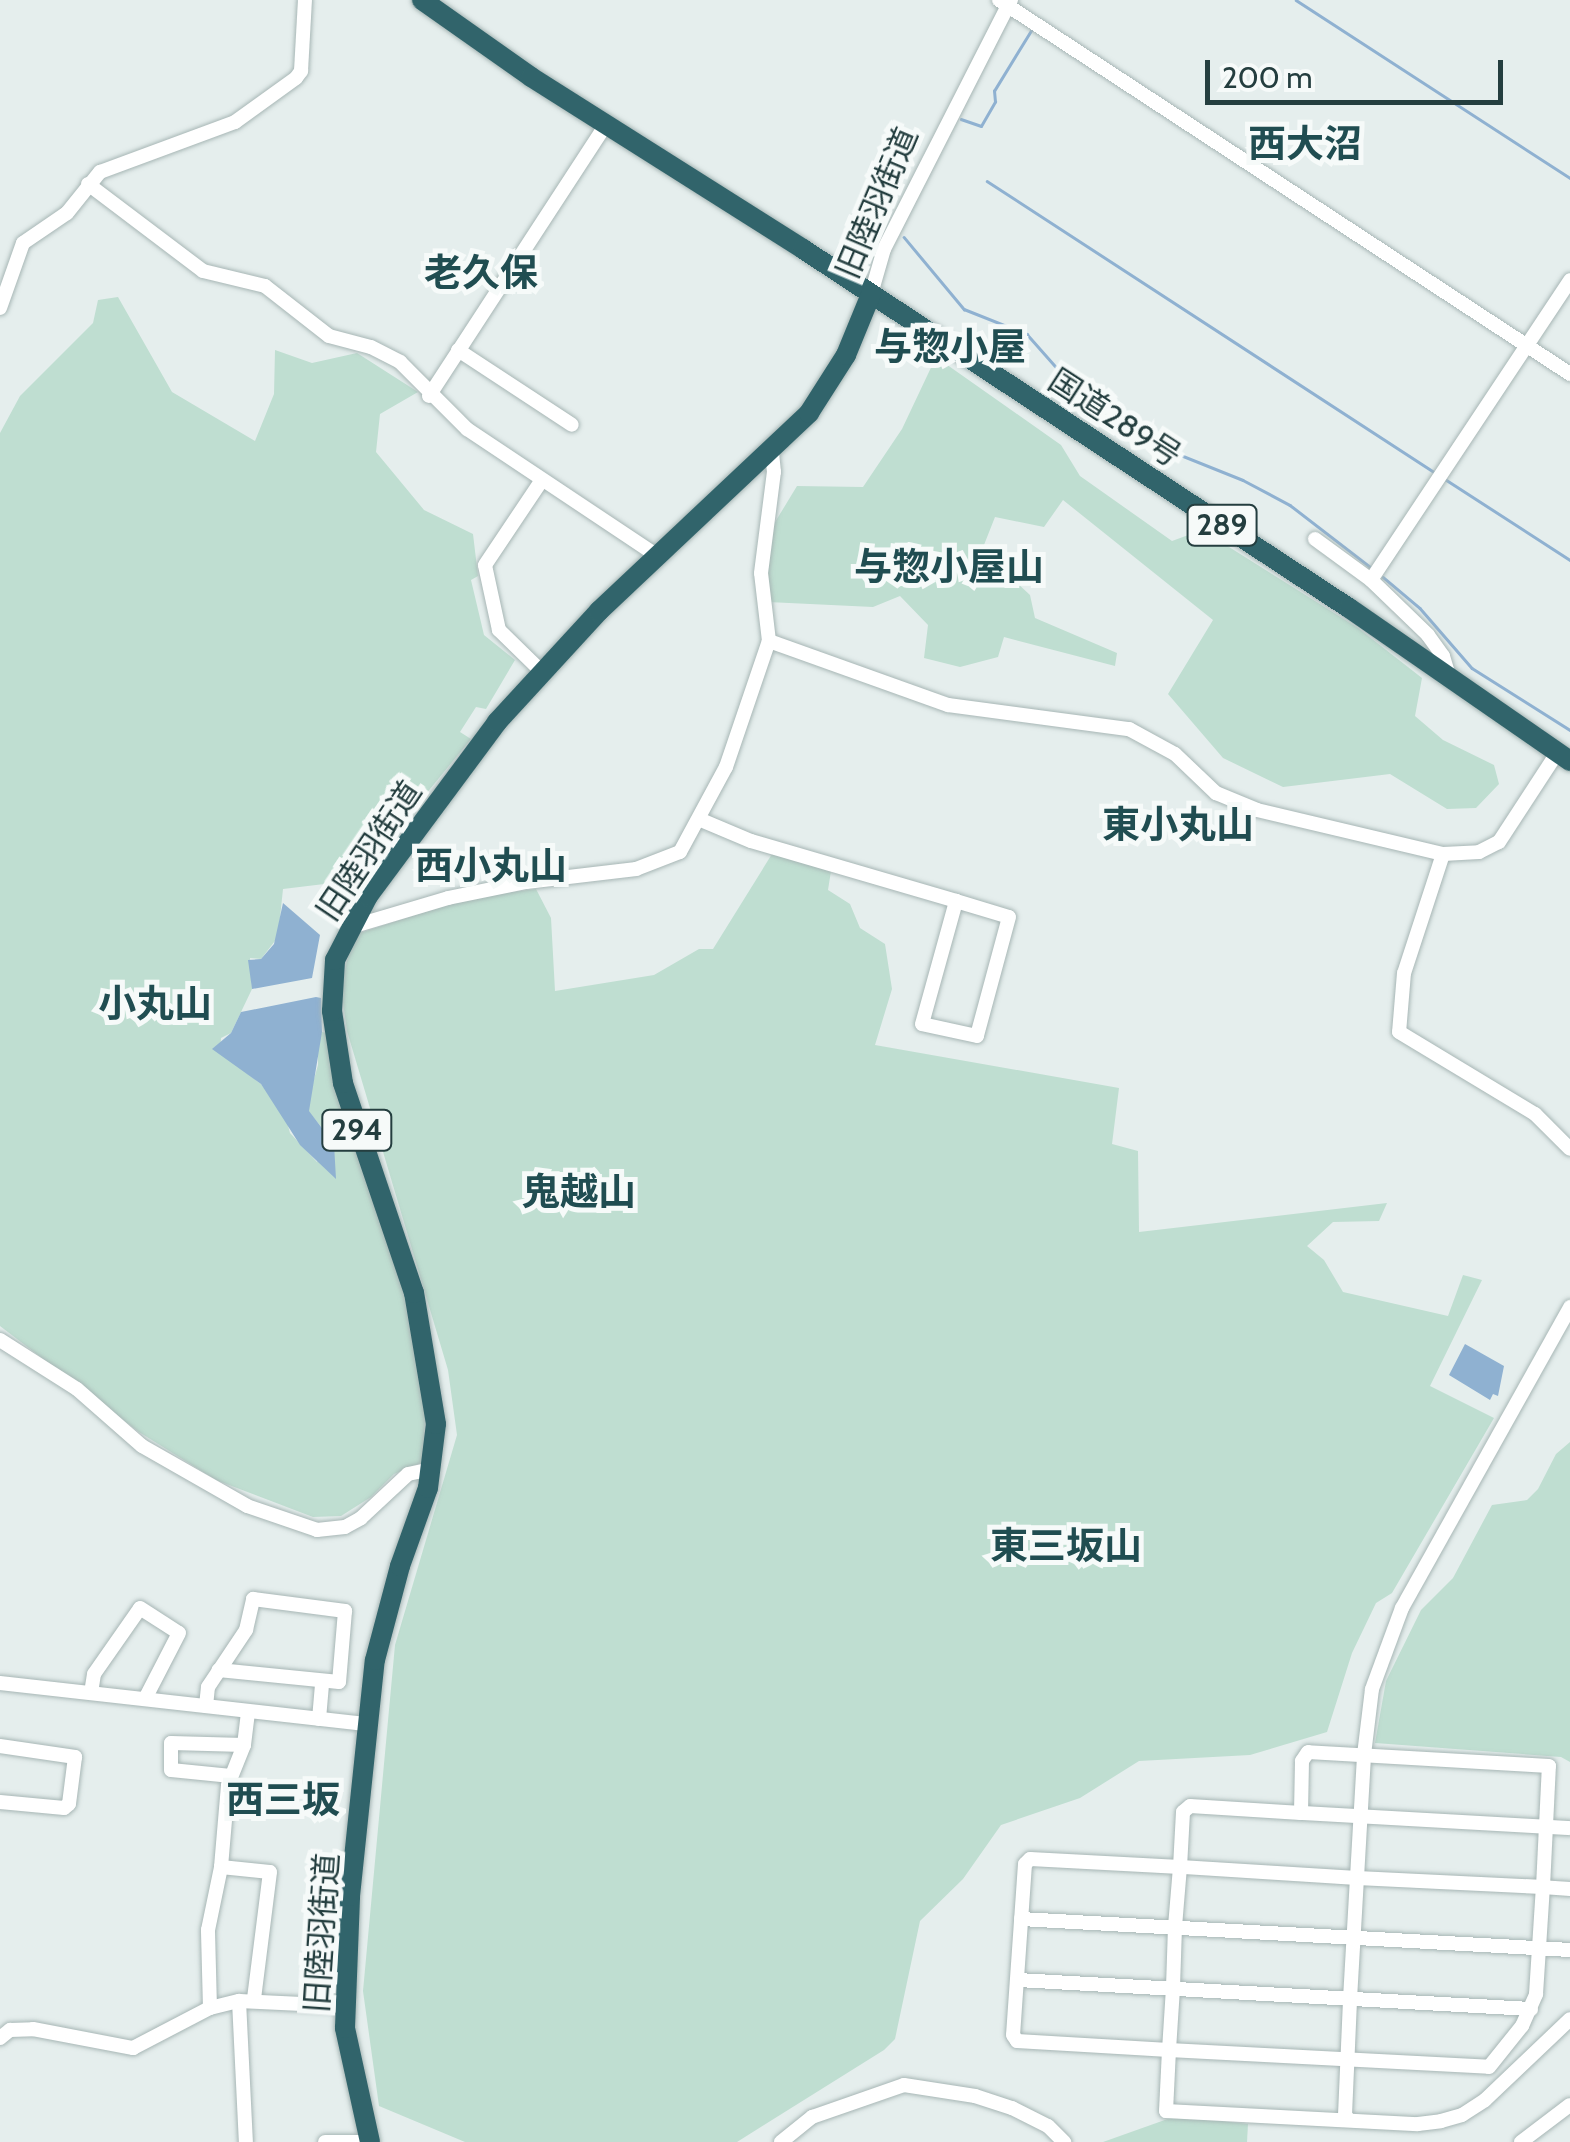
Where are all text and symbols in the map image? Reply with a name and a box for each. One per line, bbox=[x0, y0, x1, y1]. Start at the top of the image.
scale bar bbox=[1210, 40, 1508, 102]
text: 200 m bbox=[1222, 59, 1313, 96]
district label: 西大沼 bbox=[1248, 121, 1362, 167]
street label: 旧陸羽街道 bbox=[828, 122, 926, 284]
district label: 老久保 bbox=[424, 250, 538, 296]
district label: 与惣小屋 bbox=[874, 324, 1026, 370]
street label: 国道289号 bbox=[1042, 361, 1188, 475]
road number: 289 bbox=[1184, 500, 1260, 550]
district label: 与惣小屋山 bbox=[854, 544, 1044, 590]
street label: 旧陸羽街道 bbox=[308, 774, 430, 928]
district label: 東小丸山 bbox=[1102, 802, 1254, 848]
district label: 西小丸山 bbox=[415, 843, 567, 889]
district label: 小丸山 bbox=[98, 981, 212, 1027]
road number: 294 bbox=[320, 1105, 394, 1155]
district label: 鬼越山 bbox=[522, 1169, 636, 1215]
district label: 東三坂山 bbox=[990, 1523, 1142, 1569]
district label: 西三坂 bbox=[226, 1777, 340, 1823]
street label: 旧陸羽街道 bbox=[297, 1852, 347, 2014]

